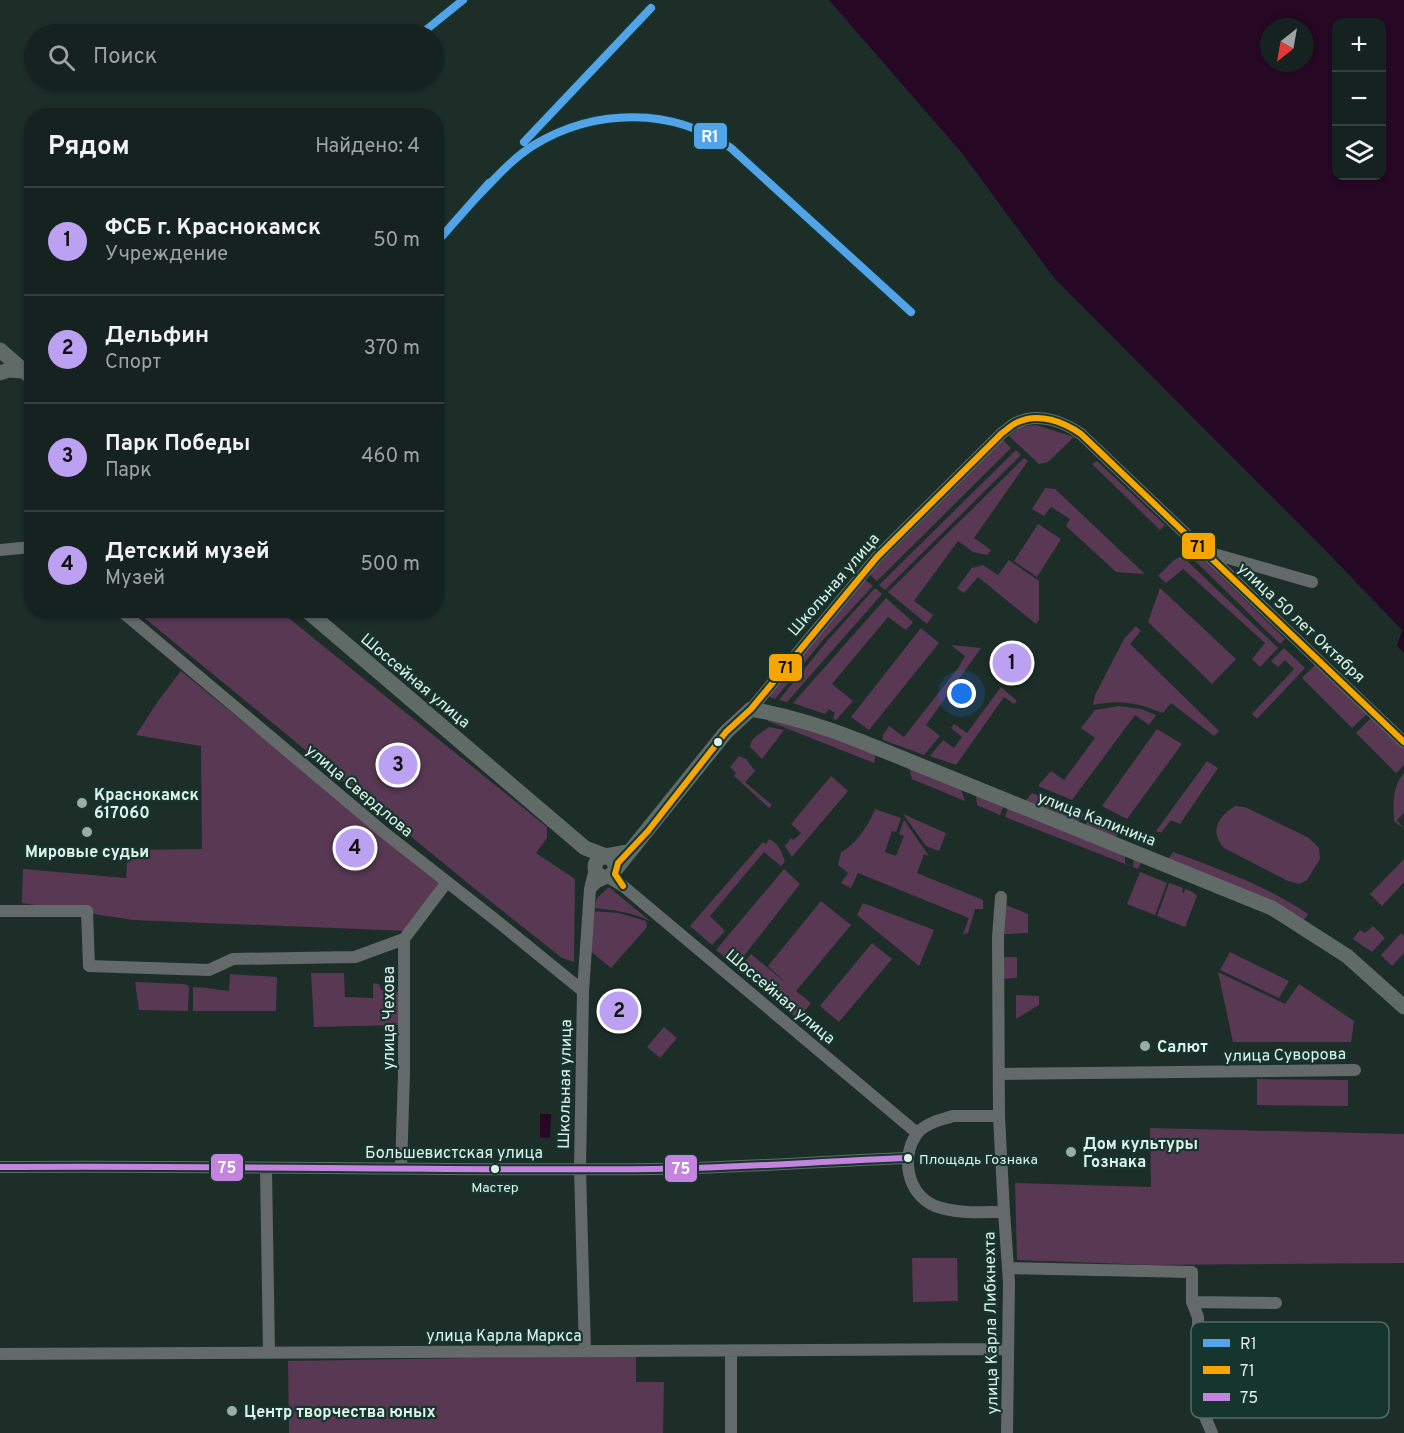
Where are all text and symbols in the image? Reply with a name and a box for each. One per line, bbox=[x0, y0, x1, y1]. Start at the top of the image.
north arrow bbox=[1260, 18, 1314, 72]
map controls bbox=[1332, 18, 1386, 180]
button: + bbox=[1332, 18, 1386, 72]
search box bbox=[24, 24, 444, 90]
icon: search bbox=[45, 41, 78, 74]
text: Поиск bbox=[93, 44, 157, 71]
button: − bbox=[1332, 72, 1386, 126]
line badge: R1 bbox=[693, 122, 728, 150]
button: layers bbox=[1332, 126, 1386, 180]
text: R1 bbox=[701, 128, 719, 148]
text: Рядом bbox=[48, 131, 130, 164]
text: Найдено: 4 bbox=[315, 134, 420, 160]
text: ФСБ г. Краснокамск bbox=[105, 215, 321, 242]
text: 1 bbox=[64, 228, 72, 254]
text: 50 m bbox=[373, 228, 420, 254]
text: Учреждение bbox=[105, 242, 228, 268]
text: Дельфин bbox=[105, 323, 209, 350]
text: 2 bbox=[61, 336, 74, 362]
text: 370 m bbox=[364, 336, 420, 362]
text: Спорт bbox=[105, 350, 161, 376]
text: Парк Победы bbox=[105, 431, 250, 458]
text: 3 bbox=[62, 444, 74, 470]
text: 460 m bbox=[361, 444, 420, 470]
text: Парк bbox=[105, 458, 152, 484]
street label: Школьная улица bbox=[784, 530, 885, 641]
line badge: 71 bbox=[1181, 532, 1216, 560]
text: 71 bbox=[1190, 538, 1206, 558]
text: Детский музей bbox=[105, 539, 270, 566]
text: 4 bbox=[61, 552, 74, 578]
text: 500 m bbox=[360, 552, 420, 578]
street label: улица 50 лет Октября bbox=[1233, 559, 1369, 688]
text: Музей bbox=[105, 566, 165, 592]
street label: Шоссейная улица bbox=[356, 630, 474, 733]
pin: 1 bbox=[992, 640, 1032, 686]
line badge: 71 bbox=[768, 653, 803, 682]
text: 71 bbox=[778, 659, 794, 679]
your location bbox=[947, 679, 976, 708]
unlabelled marker bbox=[712, 736, 724, 748]
street label: улица Свердлова bbox=[301, 741, 417, 842]
pin: 3 bbox=[378, 742, 418, 788]
place label: Краснокамск 617060 bbox=[94, 786, 199, 824]
street label: улица Калинина bbox=[1034, 788, 1158, 852]
marker: Краснокамск 617060 bbox=[75, 796, 89, 810]
marker: Мировые судьи bbox=[80, 825, 94, 839]
pin: 4 bbox=[336, 826, 374, 870]
place label: Мировые судьи bbox=[25, 843, 149, 863]
street label: Шоссейная улица bbox=[721, 946, 839, 1049]
street label: улица Чехова bbox=[380, 966, 400, 1070]
pin: 2 bbox=[600, 988, 638, 1034]
street label: Школьная улица bbox=[555, 1019, 577, 1149]
place label: Салют bbox=[1157, 1038, 1208, 1058]
marker: Салют bbox=[1138, 1039, 1152, 1053]
street label: улица Суворова bbox=[1224, 1045, 1346, 1067]
place label: Дом культуры Гознака bbox=[1083, 1135, 1198, 1173]
street label: Большевистская улица bbox=[365, 1144, 543, 1164]
marker: Дом культуры Гознака bbox=[1064, 1145, 1078, 1159]
marker: Площадь Гознака bbox=[902, 1152, 914, 1164]
place label: Площадь Гознака bbox=[919, 1152, 1038, 1169]
line badge: 75 bbox=[210, 1153, 244, 1182]
line badge: 75 bbox=[664, 1154, 698, 1183]
text: 75 bbox=[218, 1159, 236, 1179]
text: 75 bbox=[672, 1160, 690, 1180]
marker: Мастер bbox=[489, 1163, 501, 1175]
place label: Мастер bbox=[471, 1180, 519, 1197]
street label: улица Карла Либкнехта bbox=[980, 1232, 1004, 1414]
legend bbox=[1191, 1322, 1389, 1418]
street label: улица Карла Маркса bbox=[426, 1327, 582, 1347]
text: R1 bbox=[1240, 1335, 1257, 1355]
text: 71 bbox=[1240, 1362, 1255, 1382]
text: 75 bbox=[1240, 1389, 1258, 1409]
place label: Центр творчества юных bbox=[244, 1403, 436, 1423]
marker: Центр творчества юных bbox=[225, 1404, 239, 1418]

